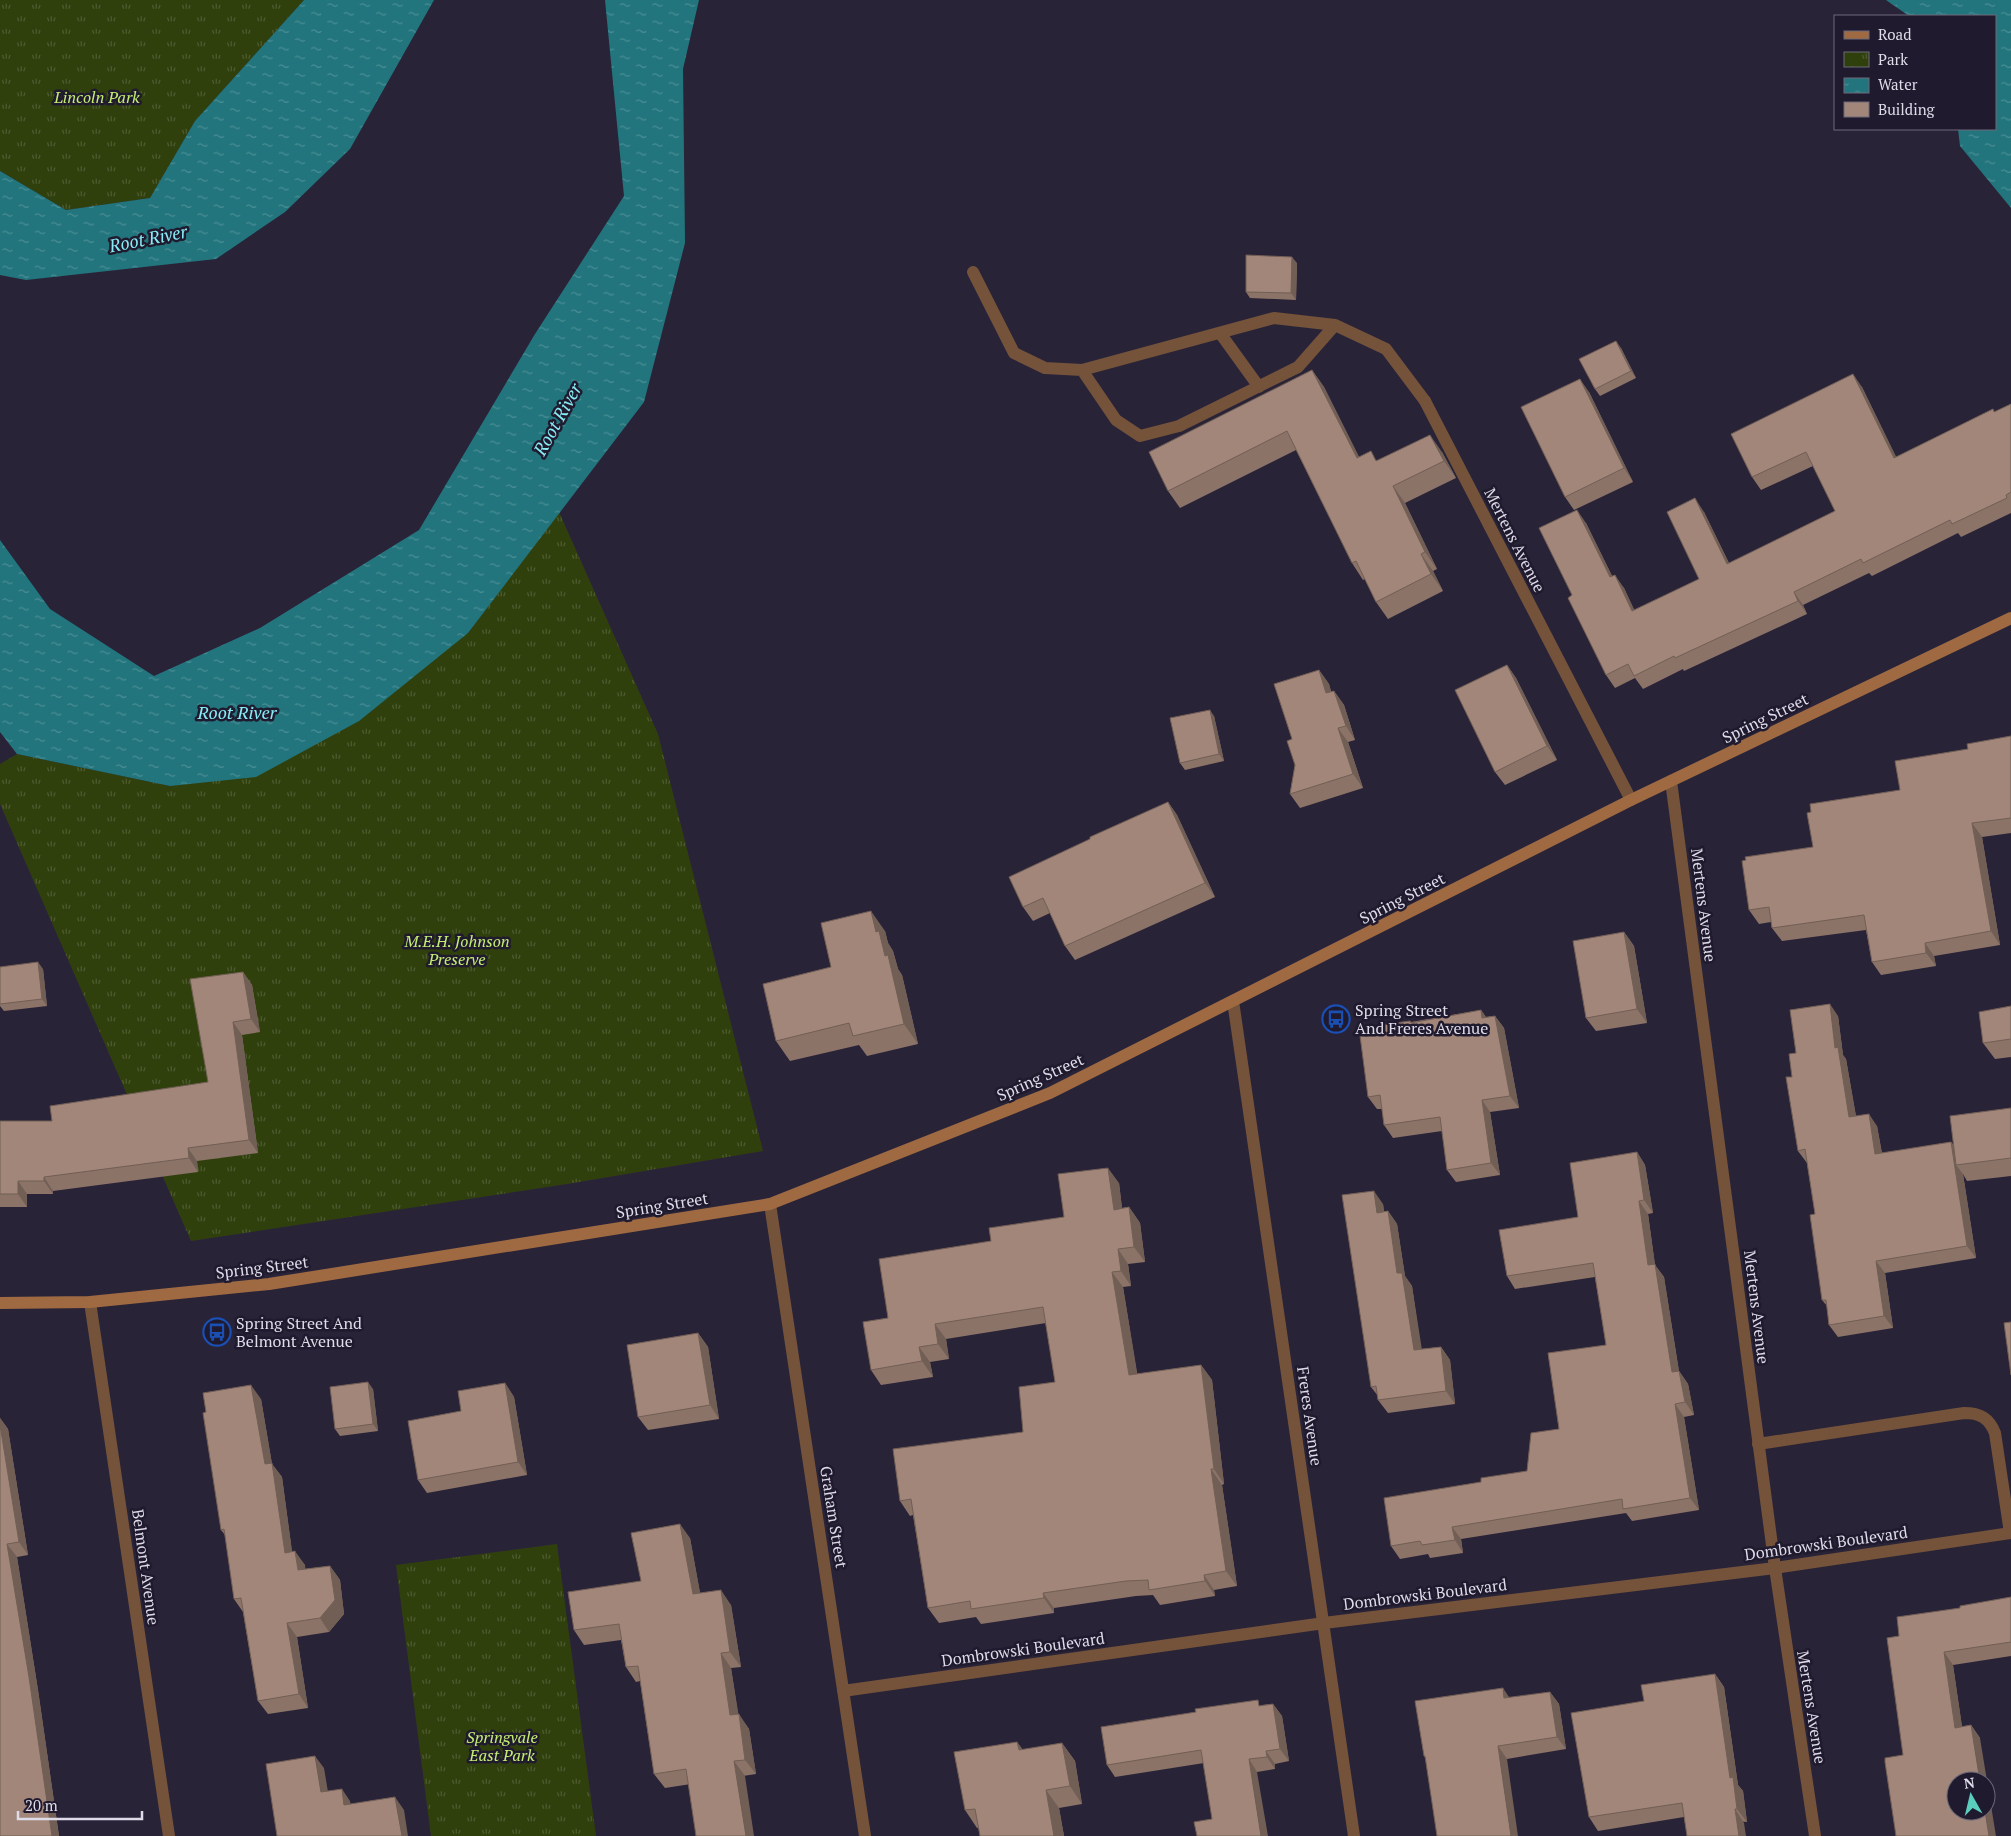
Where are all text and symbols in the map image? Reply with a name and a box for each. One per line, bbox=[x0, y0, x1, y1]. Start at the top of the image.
legend bbox=[1834, 15, 1996, 130]
text: Road bbox=[1878, 24, 1911, 44]
text: Park bbox=[1878, 49, 1908, 69]
text: Water bbox=[1878, 74, 1918, 94]
park label: Lincoln Park bbox=[53, 86, 140, 108]
text: Building bbox=[1878, 99, 1936, 119]
water label: Root River bbox=[106, 218, 190, 258]
water label: Root River bbox=[527, 378, 587, 460]
street label: Mertens Avenue bbox=[1479, 484, 1551, 596]
street label: Spring Street bbox=[1718, 688, 1812, 748]
water label: Root River bbox=[196, 700, 278, 724]
street label: Mertens Avenue bbox=[1686, 847, 1722, 963]
street label: Spring Street bbox=[1356, 867, 1449, 929]
park label: M.E.H. Johnson Preserve bbox=[403, 930, 510, 970]
place label: Spring Street And Freres Avenue bbox=[1355, 999, 1488, 1039]
bus stop icon: Spring Street And Freres Avenue bbox=[1321, 1004, 1351, 1034]
street label: Spring Street bbox=[993, 1048, 1087, 1106]
street label: Spring Street bbox=[614, 1187, 710, 1223]
street label: Mertens Avenue bbox=[1739, 1249, 1775, 1365]
street label: Spring Street bbox=[214, 1250, 310, 1284]
place label: Spring Street And Belmont Avenue bbox=[236, 1312, 362, 1352]
bus stop icon: Spring Street And Belmont Avenue bbox=[202, 1317, 232, 1347]
street label: Freres Avenue bbox=[1292, 1365, 1328, 1467]
street label: Graham Street bbox=[815, 1464, 853, 1570]
street label: Belmont Avenue bbox=[127, 1508, 165, 1626]
street label: Dombrowski Boulevard bbox=[1743, 1521, 1909, 1565]
street label: Dombrowski Boulevard bbox=[1342, 1573, 1508, 1615]
street label: Dombrowski Boulevard bbox=[940, 1627, 1106, 1671]
street label: Mertens Avenue bbox=[1792, 1649, 1832, 1765]
park label: Springvale East Park bbox=[466, 1726, 538, 1766]
north arrow bbox=[1946, 1771, 1996, 1821]
text: N bbox=[1963, 1772, 1976, 1793]
scale bar bbox=[18, 1788, 141, 1820]
text: 20 m bbox=[25, 1795, 58, 1815]

